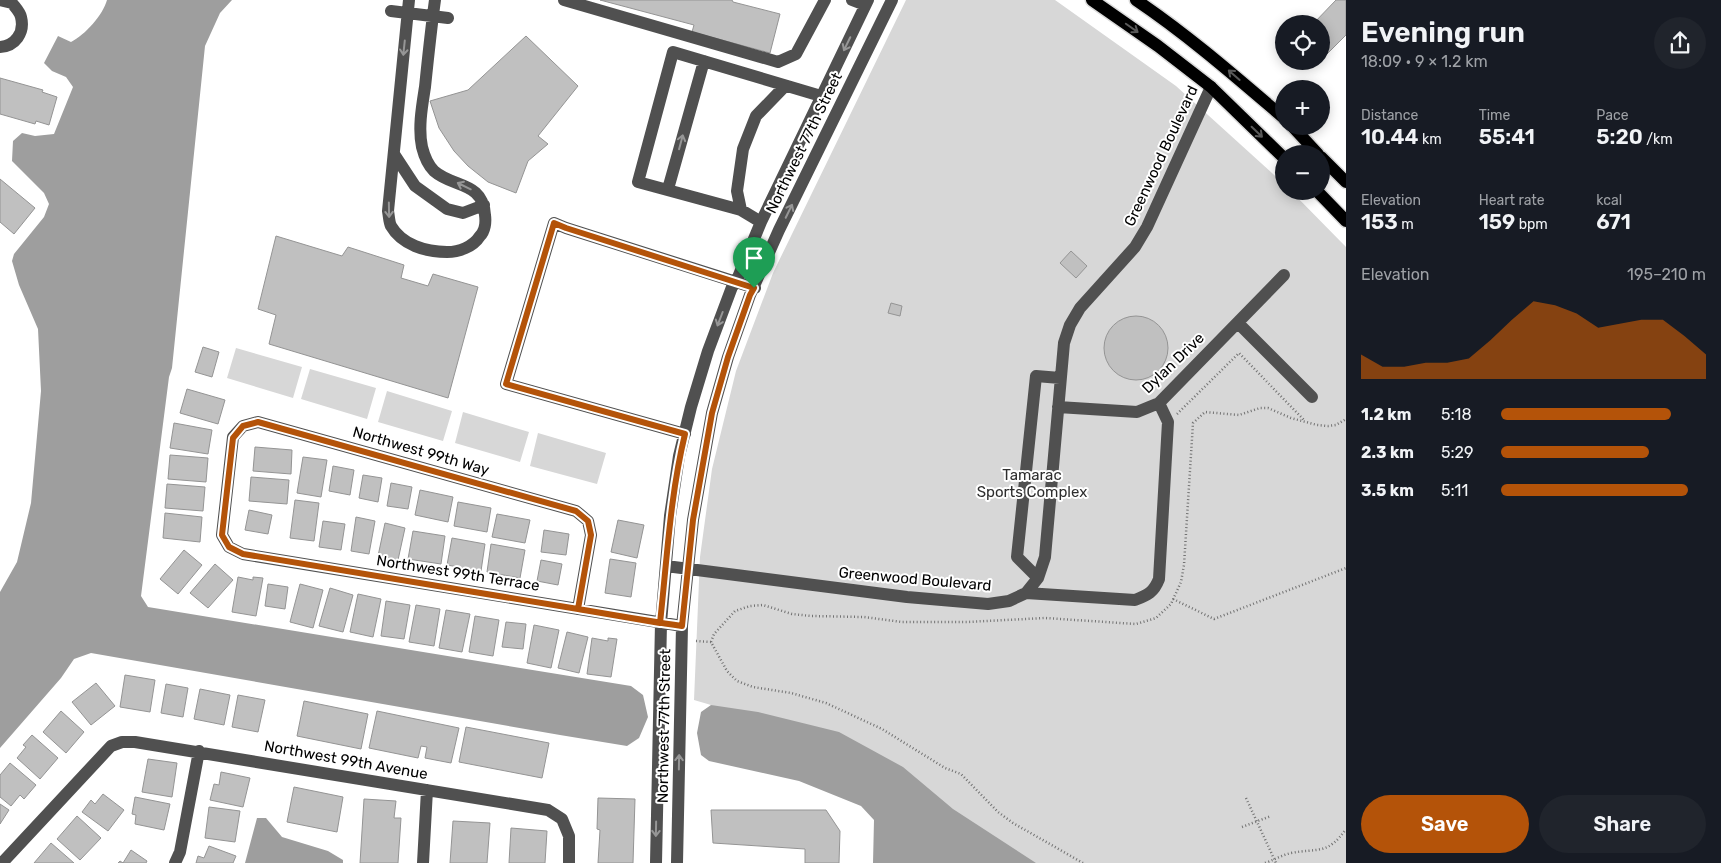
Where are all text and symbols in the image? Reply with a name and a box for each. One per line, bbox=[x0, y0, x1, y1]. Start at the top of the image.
map controls bbox=[1275, 15, 1330, 200]
button: locate bbox=[1275, 15, 1330, 70]
text: Evening run bbox=[1361, 16, 1525, 49]
button: share bbox=[1654, 17, 1706, 69]
one-way arrow bbox=[1125, 23, 1139, 33]
one-way arrow bbox=[841, 36, 851, 51]
one-way arrow bbox=[400, 40, 409, 56]
text: 18:09 · 9 × 1.2 km bbox=[1361, 52, 1488, 71]
one-way arrow bbox=[1227, 69, 1240, 80]
street label: Northwest 77th Street bbox=[762, 70, 846, 216]
button: + bbox=[1275, 80, 1330, 135]
street label: Greenwood Boulevard bbox=[1120, 83, 1202, 229]
text: Distance bbox=[1361, 107, 1418, 124]
text: Time bbox=[1479, 107, 1510, 124]
text: Pace bbox=[1596, 107, 1628, 124]
text: 10.44 bbox=[1361, 124, 1419, 149]
text: 55:41 bbox=[1479, 124, 1535, 149]
text: 5:20 bbox=[1596, 124, 1643, 149]
one-way arrow bbox=[1251, 126, 1263, 138]
text: km bbox=[1419, 131, 1442, 148]
text: /km bbox=[1643, 131, 1673, 148]
one-way arrow bbox=[677, 135, 687, 151]
button: − bbox=[1275, 145, 1330, 200]
one-way arrow bbox=[457, 180, 472, 190]
text: Elevation bbox=[1361, 192, 1421, 209]
text: Heart rate bbox=[1479, 192, 1545, 209]
text: kcal bbox=[1596, 192, 1622, 209]
one-way arrow bbox=[384, 202, 394, 218]
one-way arrow bbox=[784, 204, 794, 219]
text: 153 bbox=[1361, 209, 1398, 234]
text: 159 bbox=[1479, 209, 1515, 234]
text: 671 bbox=[1596, 209, 1631, 234]
text: m bbox=[1398, 216, 1414, 233]
text: bpm bbox=[1515, 216, 1548, 233]
pin bbox=[733, 237, 775, 288]
icon: arrive bbox=[740, 244, 768, 272]
text: Elevation bbox=[1361, 265, 1430, 284]
text: 195–210 m bbox=[1627, 265, 1706, 284]
one-way arrow bbox=[715, 311, 724, 326]
street label: Dylan Drive bbox=[1138, 329, 1208, 397]
text: 1.2 km bbox=[1361, 405, 1411, 424]
text: 5:18 bbox=[1441, 405, 1472, 424]
street label: Northwest 99th Way bbox=[351, 423, 491, 479]
text: 2.3 km bbox=[1361, 443, 1414, 462]
text: 5:29 bbox=[1441, 443, 1473, 462]
park label: Tamarac Sports Complex bbox=[977, 466, 1087, 501]
text: 3.5 km bbox=[1361, 481, 1414, 500]
text: 5:11 bbox=[1441, 481, 1468, 500]
street label: Northwest 99th Terrace bbox=[375, 551, 541, 595]
street label: Greenwood Boulevard bbox=[838, 563, 992, 595]
street label: Northwest 77th Street bbox=[654, 648, 674, 803]
street label: Northwest 99th Avenue bbox=[263, 737, 429, 783]
one-way arrow bbox=[674, 754, 684, 770]
button: Save bbox=[1361, 795, 1529, 853]
button: Share bbox=[1539, 795, 1706, 853]
one-way arrow bbox=[651, 821, 661, 837]

